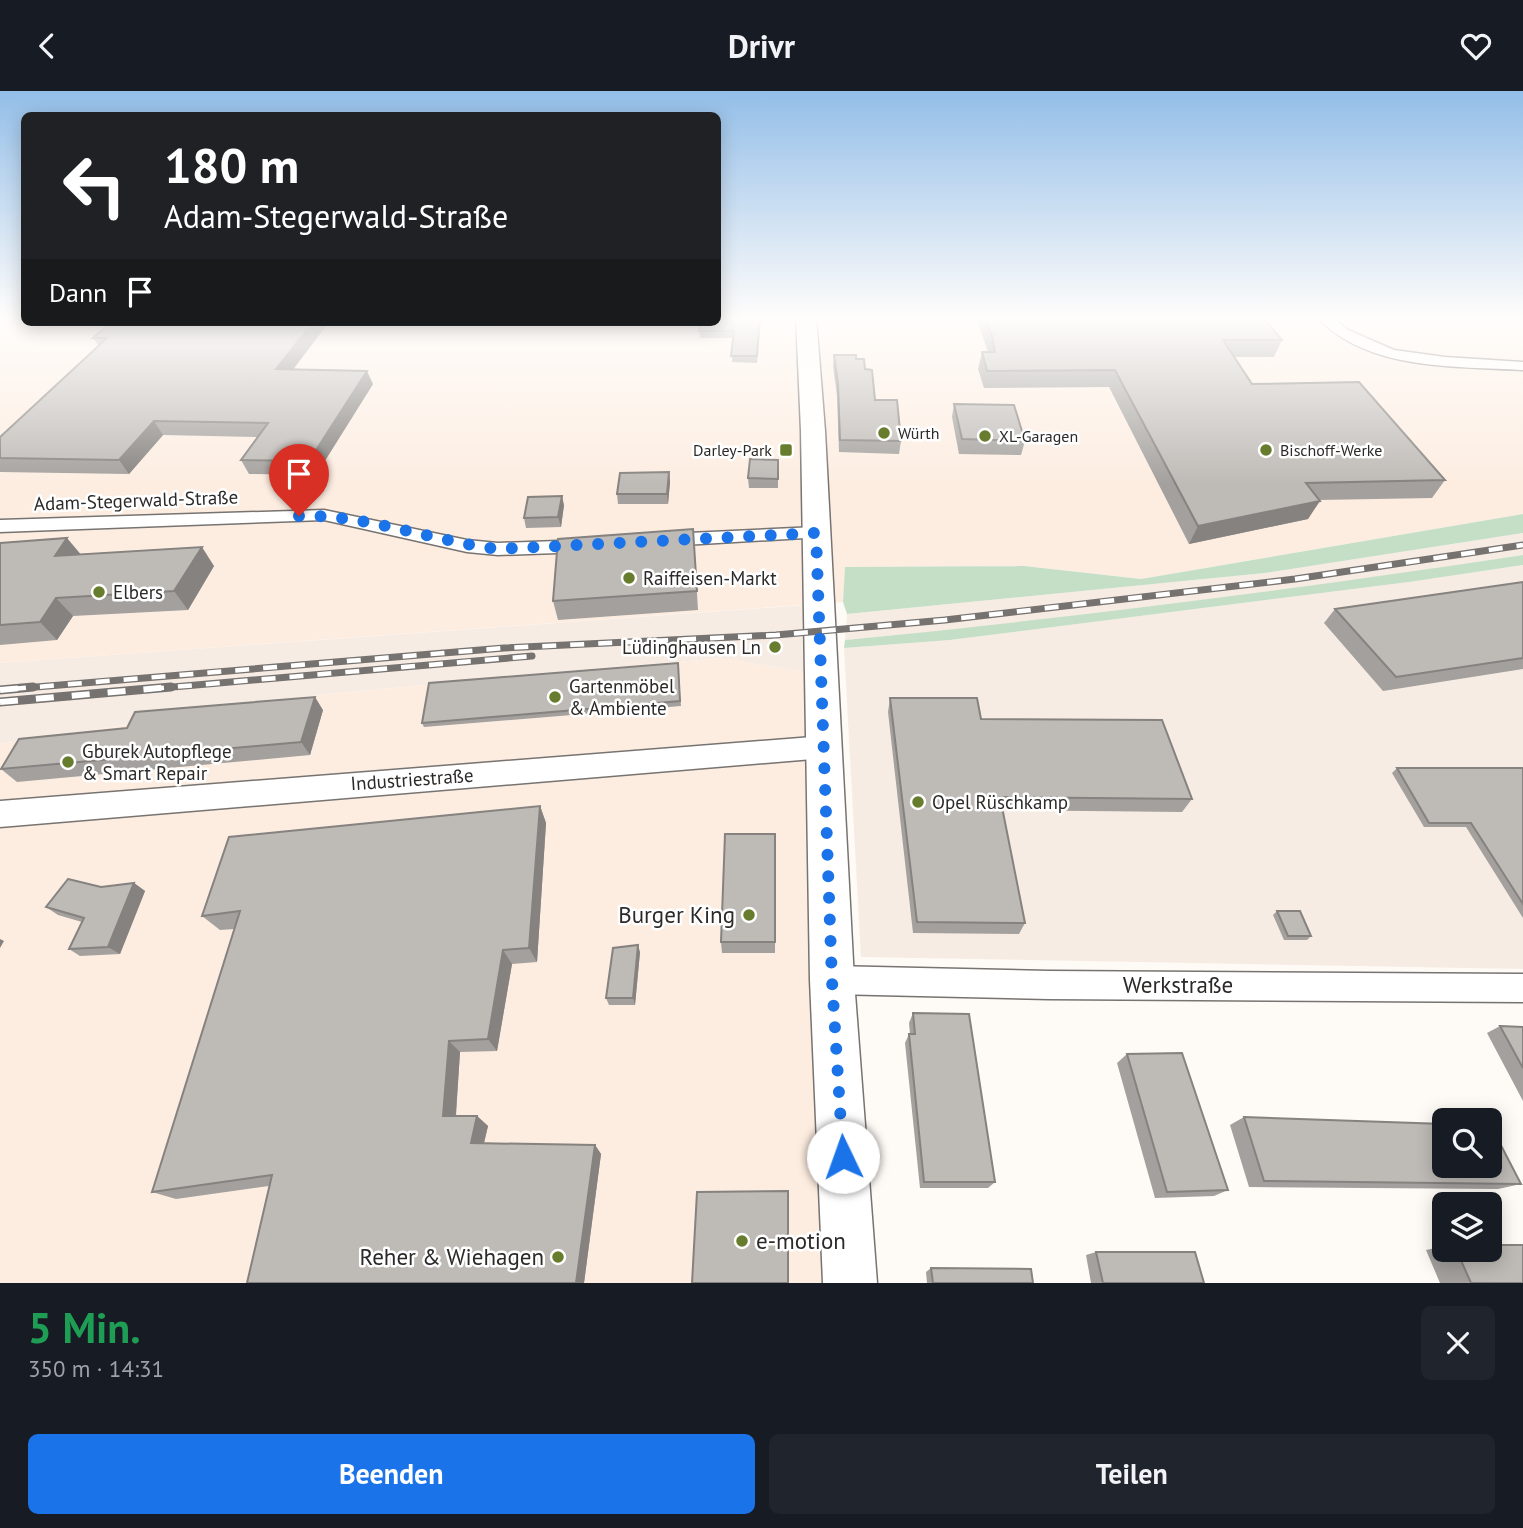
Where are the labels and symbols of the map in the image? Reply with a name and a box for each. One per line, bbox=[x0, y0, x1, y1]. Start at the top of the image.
place label: Würth bbox=[898, 423, 940, 443]
marker: Würth bbox=[876, 425, 892, 441]
place label: XL-Garagen bbox=[999, 426, 1078, 446]
marker: XL-Garagen bbox=[977, 428, 993, 444]
place label: Darley-Park bbox=[693, 440, 772, 460]
place label: Bischoff-Werke bbox=[1280, 440, 1382, 460]
marker: Darley-Park bbox=[778, 442, 794, 458]
marker: Bischoff-Werke bbox=[1258, 442, 1274, 458]
pin bbox=[269, 444, 329, 516]
street label: Adam-Stegerwald-Straße bbox=[33, 484, 239, 516]
place label: Raiffeisen-Markt bbox=[643, 566, 777, 590]
marker: Raiffeisen-Markt bbox=[621, 570, 637, 586]
place label: Elbers bbox=[113, 580, 163, 604]
marker: Elbers bbox=[91, 584, 107, 600]
place label: Lüdinghausen Ln bbox=[622, 635, 761, 659]
marker: Lüdinghausen Ln bbox=[767, 639, 783, 655]
place label: Gartenmöbel & Ambiente bbox=[569, 674, 675, 720]
marker: Gartenmöbel & Ambiente bbox=[547, 689, 563, 705]
place label: Gburek Autopflege & Smart Repair bbox=[82, 739, 232, 785]
marker: Gburek Autopflege & Smart Repair bbox=[60, 754, 76, 770]
street label: Industriestraße bbox=[350, 763, 474, 795]
place label: Opel Rüschkamp bbox=[932, 790, 1068, 814]
marker: Opel Rüschkamp bbox=[910, 794, 926, 810]
place label: Burger King bbox=[618, 900, 735, 929]
marker: Burger King bbox=[741, 907, 757, 923]
street label: Werkstraße bbox=[1123, 970, 1233, 999]
position arrow bbox=[806, 1120, 880, 1194]
place label: e-motion bbox=[756, 1226, 846, 1255]
marker: e-motion bbox=[734, 1233, 750, 1249]
place label: Reher & Wiehagen bbox=[360, 1242, 544, 1271]
marker: Reher & Wiehagen bbox=[550, 1249, 566, 1265]

